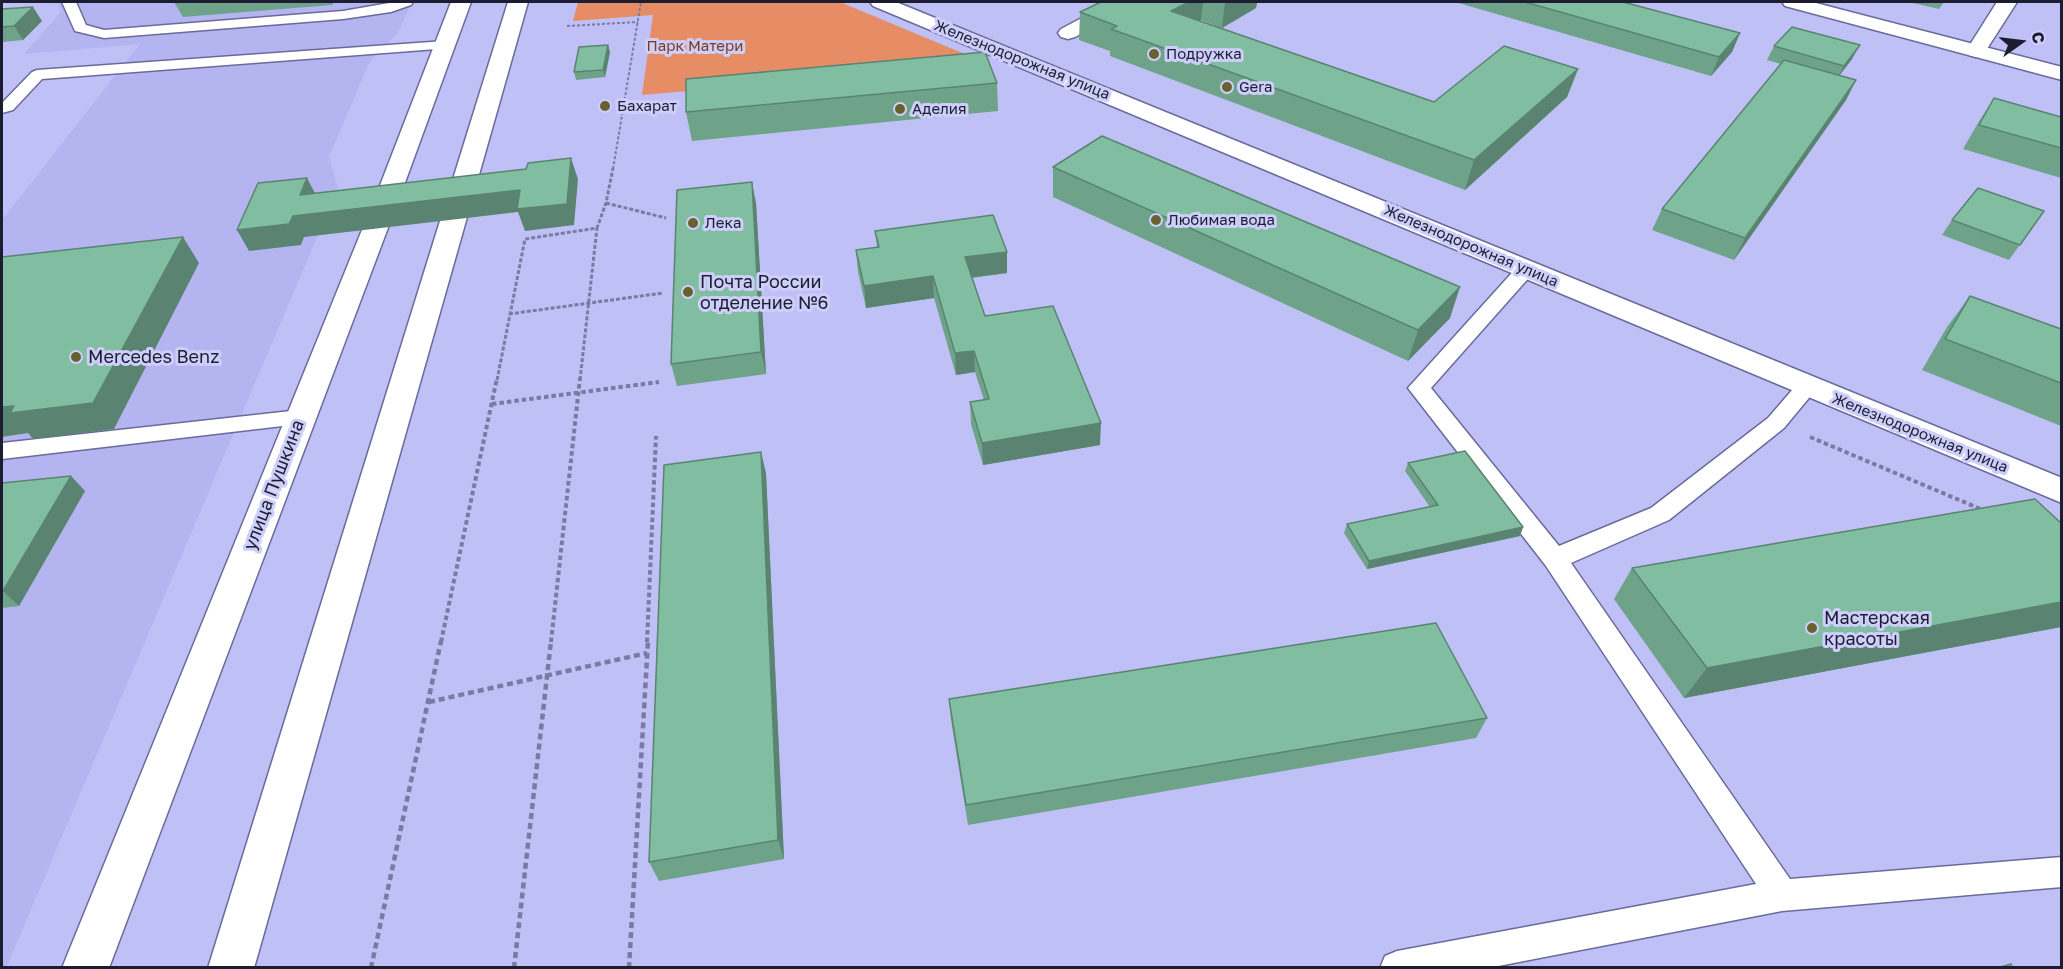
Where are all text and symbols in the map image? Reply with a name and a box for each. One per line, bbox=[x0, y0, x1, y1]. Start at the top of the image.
north arrow bbox=[1991, 12, 2051, 72]
street label: Железнодорожная улица bbox=[932, 16, 1112, 104]
text: С bbox=[2027, 30, 2050, 46]
park label: Парк Матери bbox=[647, 37, 743, 55]
place label: Подружка bbox=[1166, 45, 1242, 63]
marker: Подружка bbox=[1147, 47, 1161, 61]
place label: Gera bbox=[1239, 78, 1272, 96]
marker: Gera bbox=[1220, 80, 1234, 94]
place label: Бахарат bbox=[617, 97, 677, 115]
marker: Бахарат bbox=[598, 99, 612, 113]
place label: Аделия bbox=[912, 100, 966, 118]
marker: Аделия bbox=[893, 102, 907, 116]
street label: Железнодорожная улица bbox=[1381, 201, 1561, 291]
place label: Любимая вода bbox=[1168, 211, 1275, 229]
marker: Любимая вода bbox=[1149, 213, 1163, 227]
place label: Лека bbox=[705, 214, 741, 232]
marker: Лека bbox=[686, 216, 700, 230]
place label: Почта России отделение №6 bbox=[700, 271, 828, 314]
marker: Почта России отделение №6 bbox=[681, 285, 695, 299]
place label: Mercedes Benz bbox=[88, 346, 219, 368]
marker: Mercedes Benz bbox=[69, 350, 83, 364]
street label: Железнодорожная улица bbox=[1830, 389, 2010, 477]
street label: улица Пушкина bbox=[239, 417, 309, 553]
place label: Мастерская красоты bbox=[1824, 607, 1930, 650]
marker: Мастерская красоты bbox=[1805, 621, 1819, 635]

